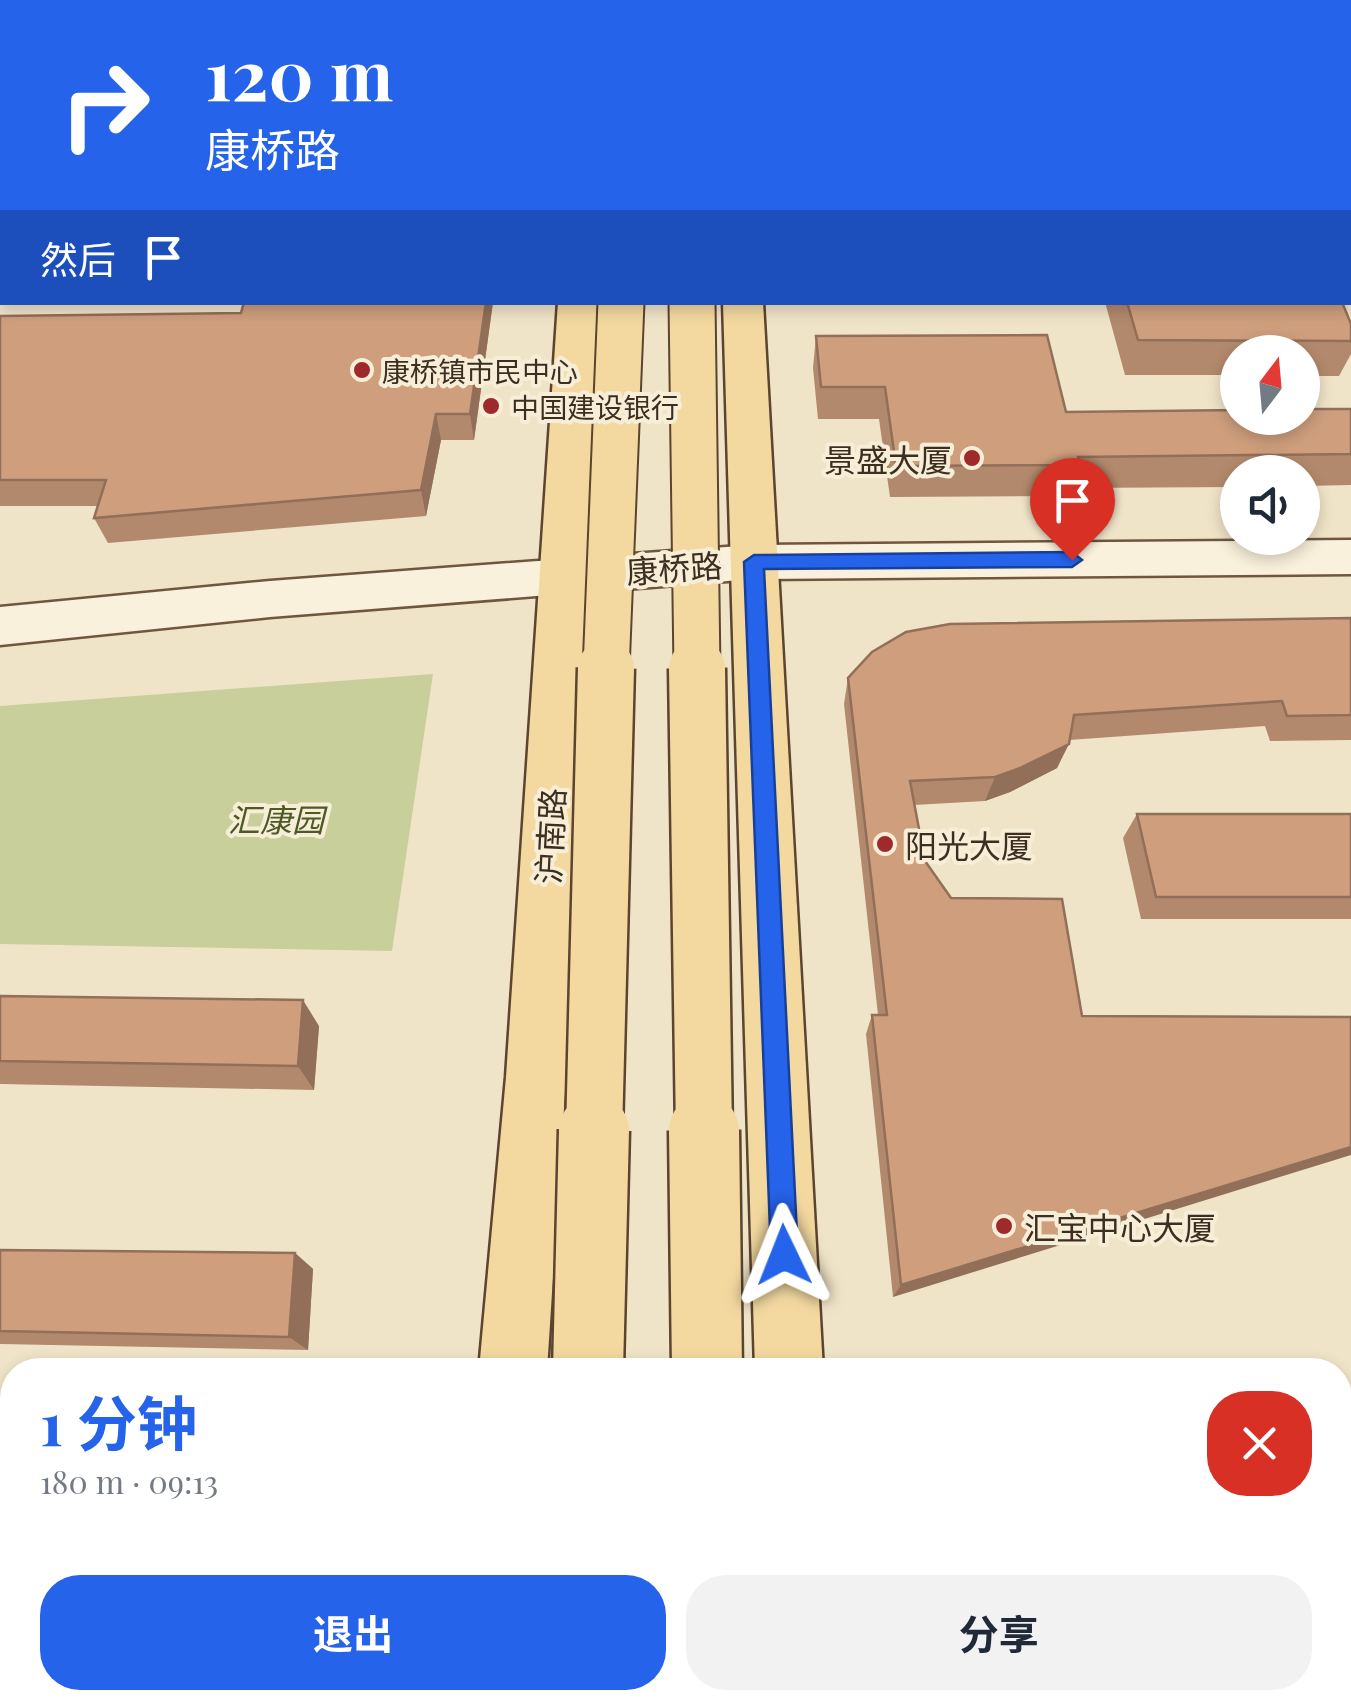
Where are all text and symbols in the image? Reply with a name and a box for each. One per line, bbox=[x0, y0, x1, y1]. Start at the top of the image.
text: 120 m bbox=[205, 25, 393, 119]
icon: right bbox=[40, 40, 170, 170]
text: 康桥路 bbox=[205, 118, 340, 178]
icon: arrive bbox=[136, 230, 191, 285]
text: 然后 bbox=[40, 233, 116, 284]
north arrow bbox=[1220, 335, 1320, 435]
map controls bbox=[1220, 335, 1320, 555]
place label: 康桥镇市民中心 bbox=[382, 352, 578, 389]
marker: 康桥镇市民中心 bbox=[351, 359, 373, 381]
place label: 中国建设银行 bbox=[511, 388, 679, 425]
marker: 中国建设银行 bbox=[480, 395, 502, 417]
place label: 景盛大厦 bbox=[824, 437, 952, 480]
marker: 景盛大厦 bbox=[961, 447, 983, 469]
button: sound bbox=[1220, 455, 1320, 555]
pin bbox=[1030, 458, 1115, 561]
icon: arrive bbox=[1045, 473, 1100, 528]
street label: 康桥路 bbox=[625, 542, 723, 592]
street label: 沪南路 bbox=[525, 787, 573, 885]
park label: 汇康园 bbox=[228, 797, 328, 840]
place label: 阳光大厦 bbox=[905, 823, 1033, 866]
marker: 阳光大厦 bbox=[874, 833, 896, 855]
position arrow bbox=[732, 1203, 836, 1307]
place label: 汇宝中心大厦 bbox=[1024, 1205, 1216, 1248]
marker: 汇宝中心大厦 bbox=[993, 1215, 1015, 1237]
text: 1 分钟 bbox=[40, 1381, 197, 1461]
button: close bbox=[1207, 1391, 1312, 1496]
text: 180 m · 09:13 bbox=[40, 1459, 218, 1502]
button: 退出 bbox=[40, 1575, 666, 1690]
button: 分享 bbox=[686, 1575, 1312, 1690]

